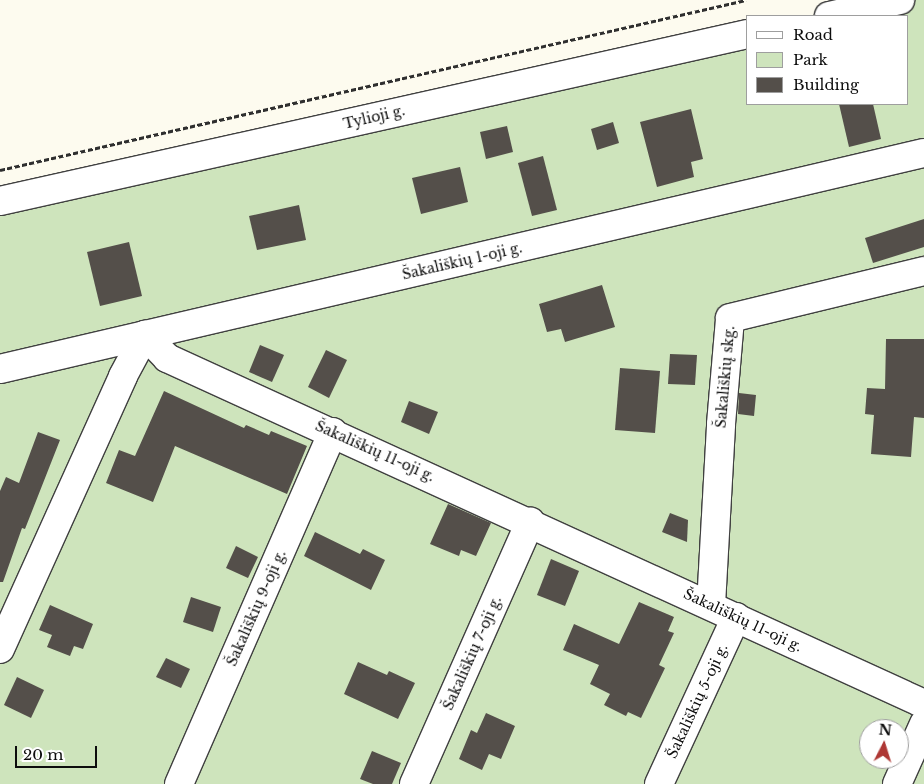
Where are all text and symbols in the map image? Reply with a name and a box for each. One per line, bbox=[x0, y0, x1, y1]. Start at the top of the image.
legend bbox=[746, 15, 909, 105]
text: Road bbox=[793, 25, 833, 44]
text: Park bbox=[793, 50, 828, 69]
text: Building bbox=[793, 75, 859, 94]
street label: Tylioji g. bbox=[342, 102, 406, 132]
street label: Šakališkių 1-oji g. bbox=[400, 239, 524, 283]
street label: Šakališkių skg. bbox=[712, 325, 738, 429]
street label: Šakališkių 11-oji g. bbox=[313, 417, 437, 485]
street label: Šakališkių 9-oji g. bbox=[223, 547, 289, 669]
street label: Šakališkių 11-oji g. bbox=[681, 585, 805, 655]
street label: Šakališkių 7-oji g. bbox=[439, 593, 505, 713]
street label: Šakališkių 5-oji g. bbox=[663, 641, 731, 761]
north arrow bbox=[859, 719, 909, 769]
text: N bbox=[878, 721, 893, 740]
scale bar bbox=[18, 736, 100, 768]
text: 20 m bbox=[23, 745, 63, 764]

